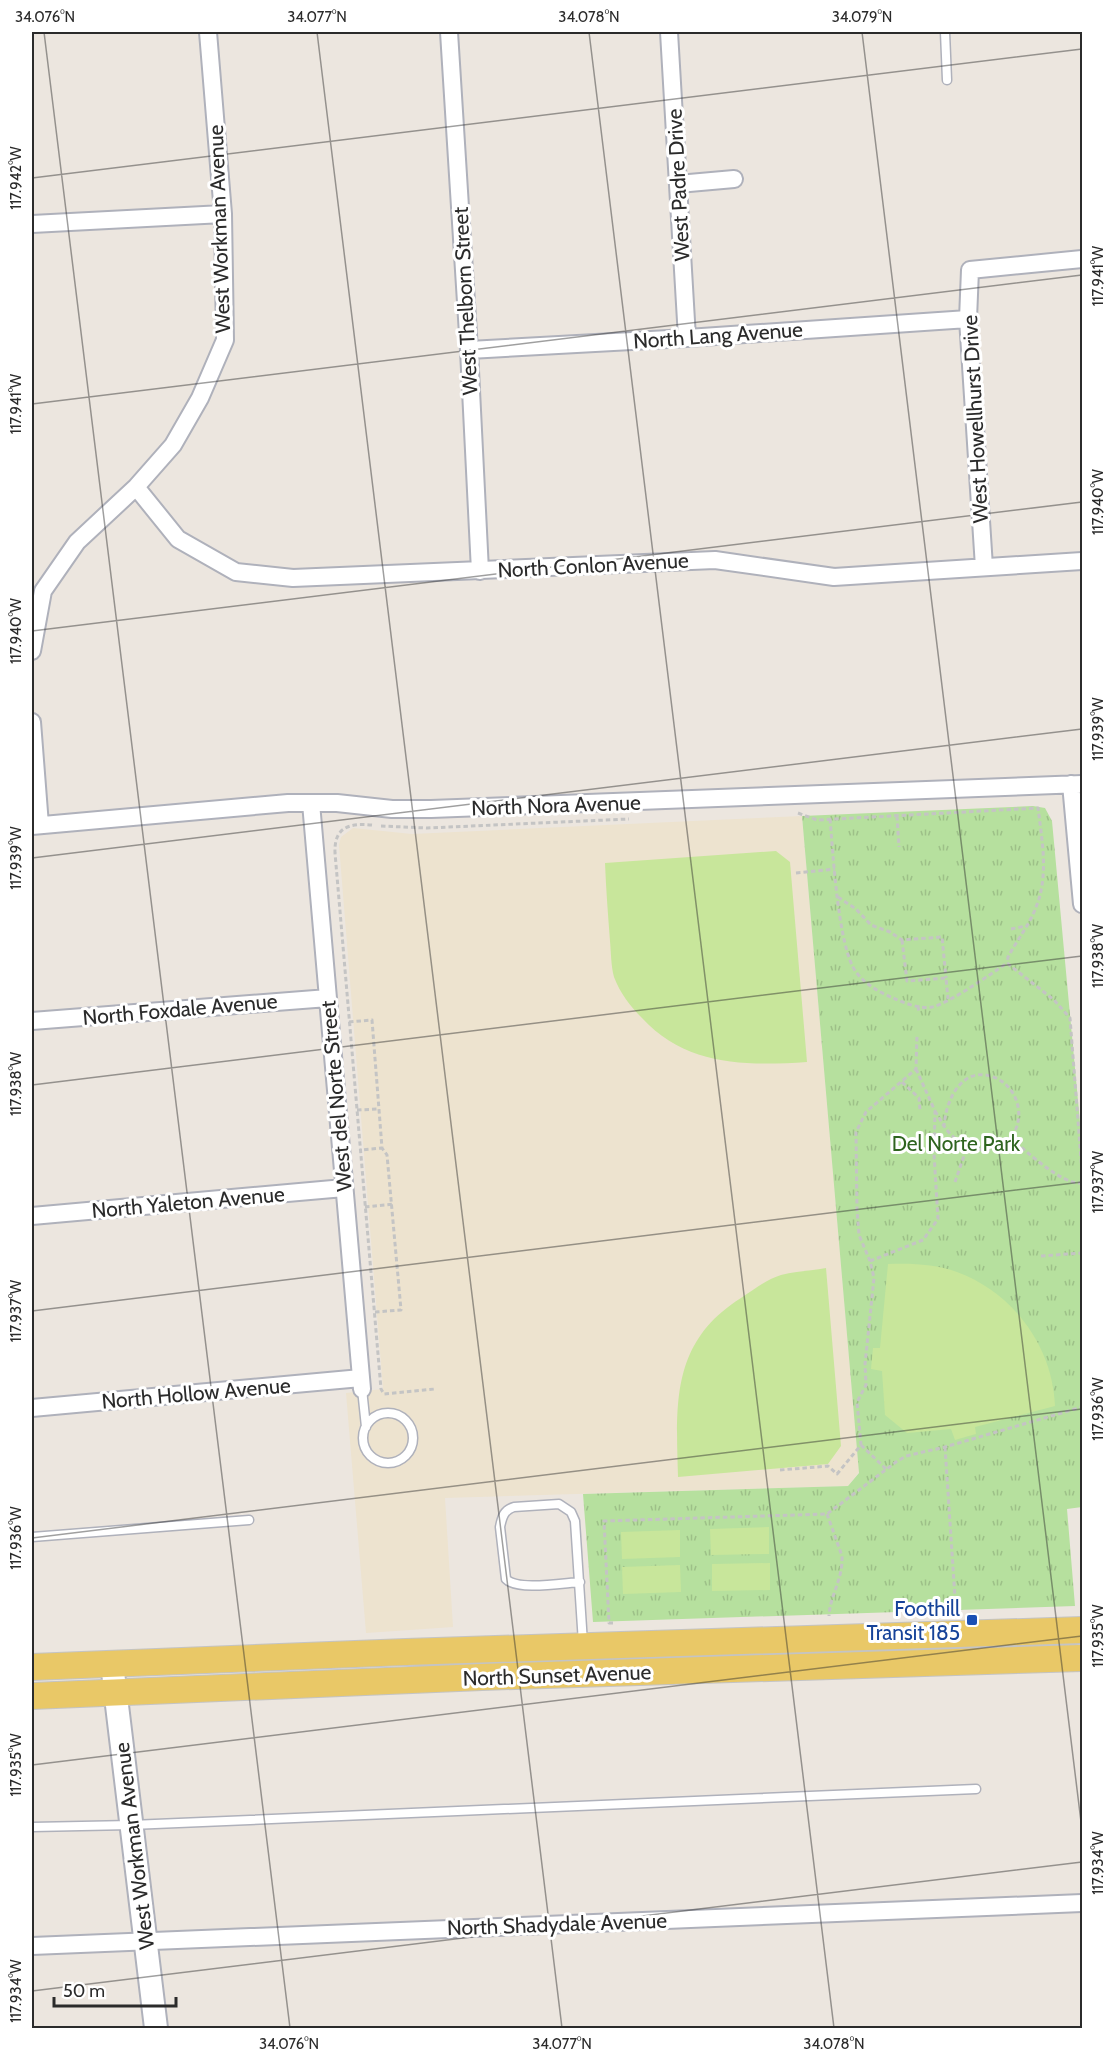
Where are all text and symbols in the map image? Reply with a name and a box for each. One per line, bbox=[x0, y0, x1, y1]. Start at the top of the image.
text: 34.076°N bbox=[15, 8, 75, 26]
text: 34.077°N bbox=[287, 8, 347, 26]
text: 34.078°N bbox=[558, 8, 620, 26]
text: 34.079°N bbox=[832, 8, 892, 26]
street label: West Padre Drive bbox=[662, 108, 694, 262]
street label: West Workman Avenue bbox=[203, 124, 235, 334]
text: 117.942°W bbox=[7, 145, 25, 210]
street label: West Thelborn Street bbox=[448, 206, 482, 396]
text: 117.941°W bbox=[1089, 245, 1107, 306]
street label: West Howellhurst Drive bbox=[957, 314, 993, 524]
street label: North Lang Avenue bbox=[632, 317, 804, 353]
text: 117.941°W bbox=[7, 373, 25, 434]
text: 117.940°W bbox=[1089, 468, 1107, 535]
street label: North Conlon Avenue bbox=[497, 547, 689, 582]
text: 117.940°W bbox=[7, 597, 25, 664]
text: 117.939°W bbox=[1089, 696, 1107, 761]
street label: North Nora Avenue bbox=[471, 790, 642, 820]
text: 117.939°W bbox=[7, 825, 25, 890]
text: 117.938°W bbox=[1089, 923, 1107, 988]
street label: North Foxdale Avenue bbox=[82, 988, 279, 1030]
street label: West del Norte Street bbox=[315, 1000, 357, 1192]
text: 117.938°W bbox=[7, 1051, 25, 1116]
park label: Del Norte Park bbox=[892, 1131, 1021, 1156]
text: 117.937°W bbox=[1089, 1150, 1107, 1213]
street label: North Yaleton Avenue bbox=[90, 1181, 286, 1223]
text: 117.937°W bbox=[7, 1279, 25, 1342]
street label: North Hollow Avenue bbox=[100, 1372, 292, 1414]
text: 117.936°W bbox=[1089, 1376, 1107, 1441]
text: 117.936°W bbox=[7, 1505, 25, 1570]
place label: Foothill Transit 185 bbox=[866, 1596, 960, 1645]
text: 117.935°W bbox=[1089, 1604, 1107, 1668]
marker: Foothill Transit 185 bbox=[965, 1613, 979, 1627]
street label: North Sunset Avenue bbox=[462, 1659, 652, 1691]
text: 117.935°W bbox=[7, 1733, 25, 1797]
street label: West Workman Avenue bbox=[109, 1741, 159, 1951]
text: 117.934°W bbox=[1089, 1830, 1107, 1895]
street label: North Shadydale Avenue bbox=[447, 1908, 668, 1940]
text: 117.934°W bbox=[7, 1958, 25, 2023]
scale bar bbox=[54, 1970, 176, 2008]
text: 50 m bbox=[63, 1980, 105, 2002]
text: 34.076°N bbox=[259, 2035, 319, 2053]
text: 34.077°N bbox=[532, 2035, 592, 2053]
text: 34.078°N bbox=[803, 2035, 865, 2053]

